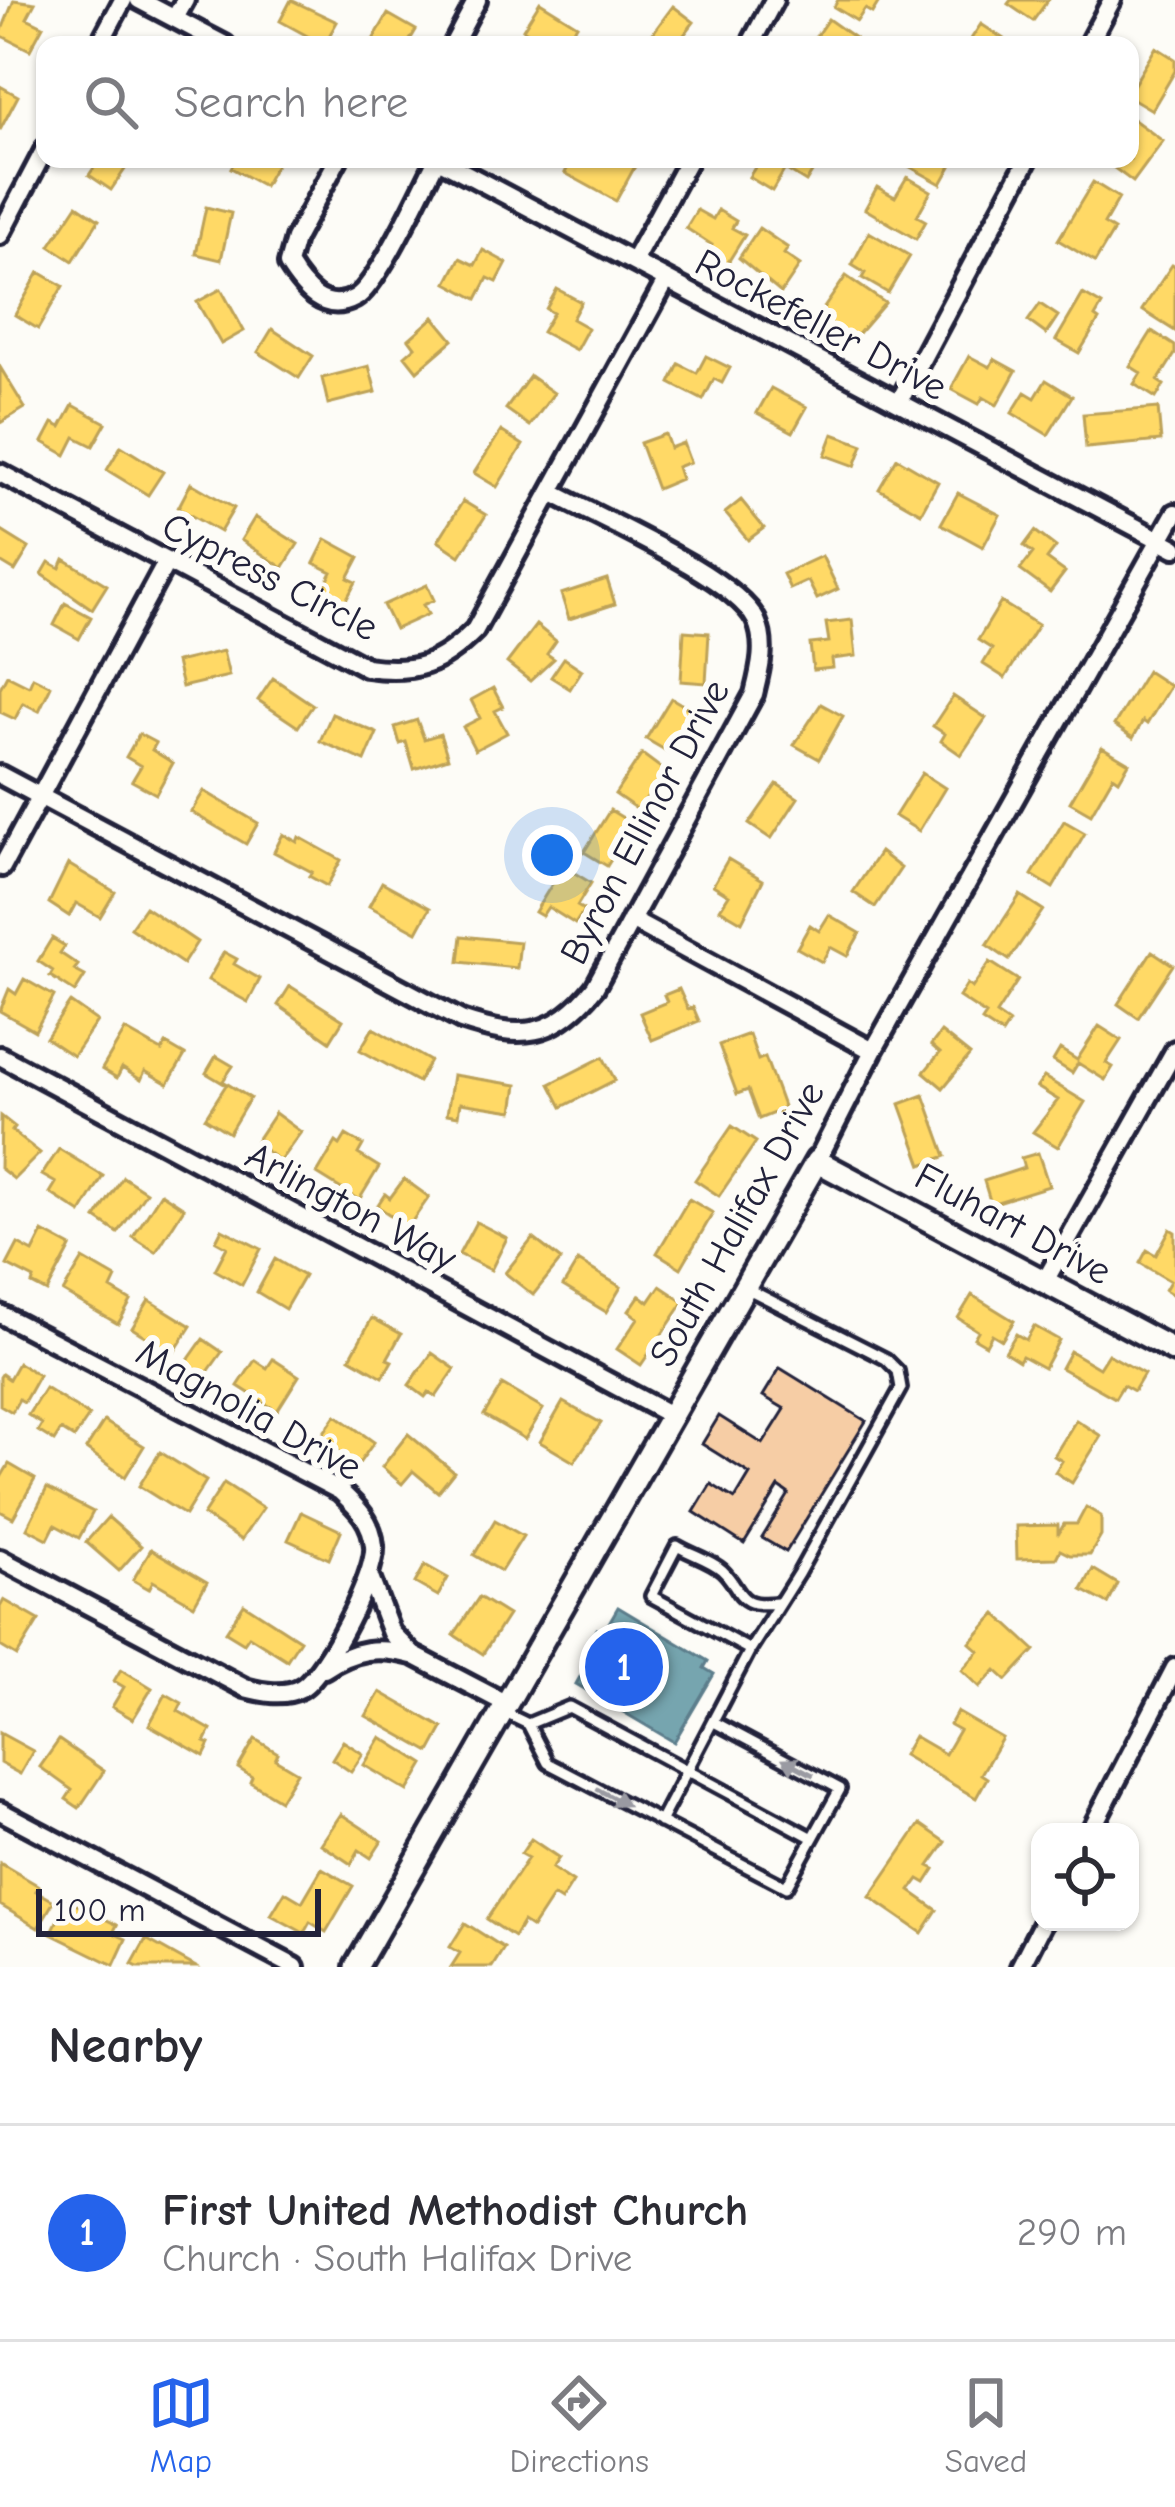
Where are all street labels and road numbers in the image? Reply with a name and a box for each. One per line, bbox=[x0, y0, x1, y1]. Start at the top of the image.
street label: Rockefeller Drive bbox=[687, 240, 955, 410]
street label: Cypress Circle bbox=[155, 503, 385, 651]
street label: Byron Ellinor Drive bbox=[551, 672, 739, 972]
street label: South Halifax Drive bbox=[640, 1074, 834, 1374]
street label: Arlington Way bbox=[238, 1133, 464, 1282]
street label: Fluhart Drive bbox=[907, 1154, 1119, 1294]
street label: Magnolia Drive bbox=[129, 1330, 369, 1490]

